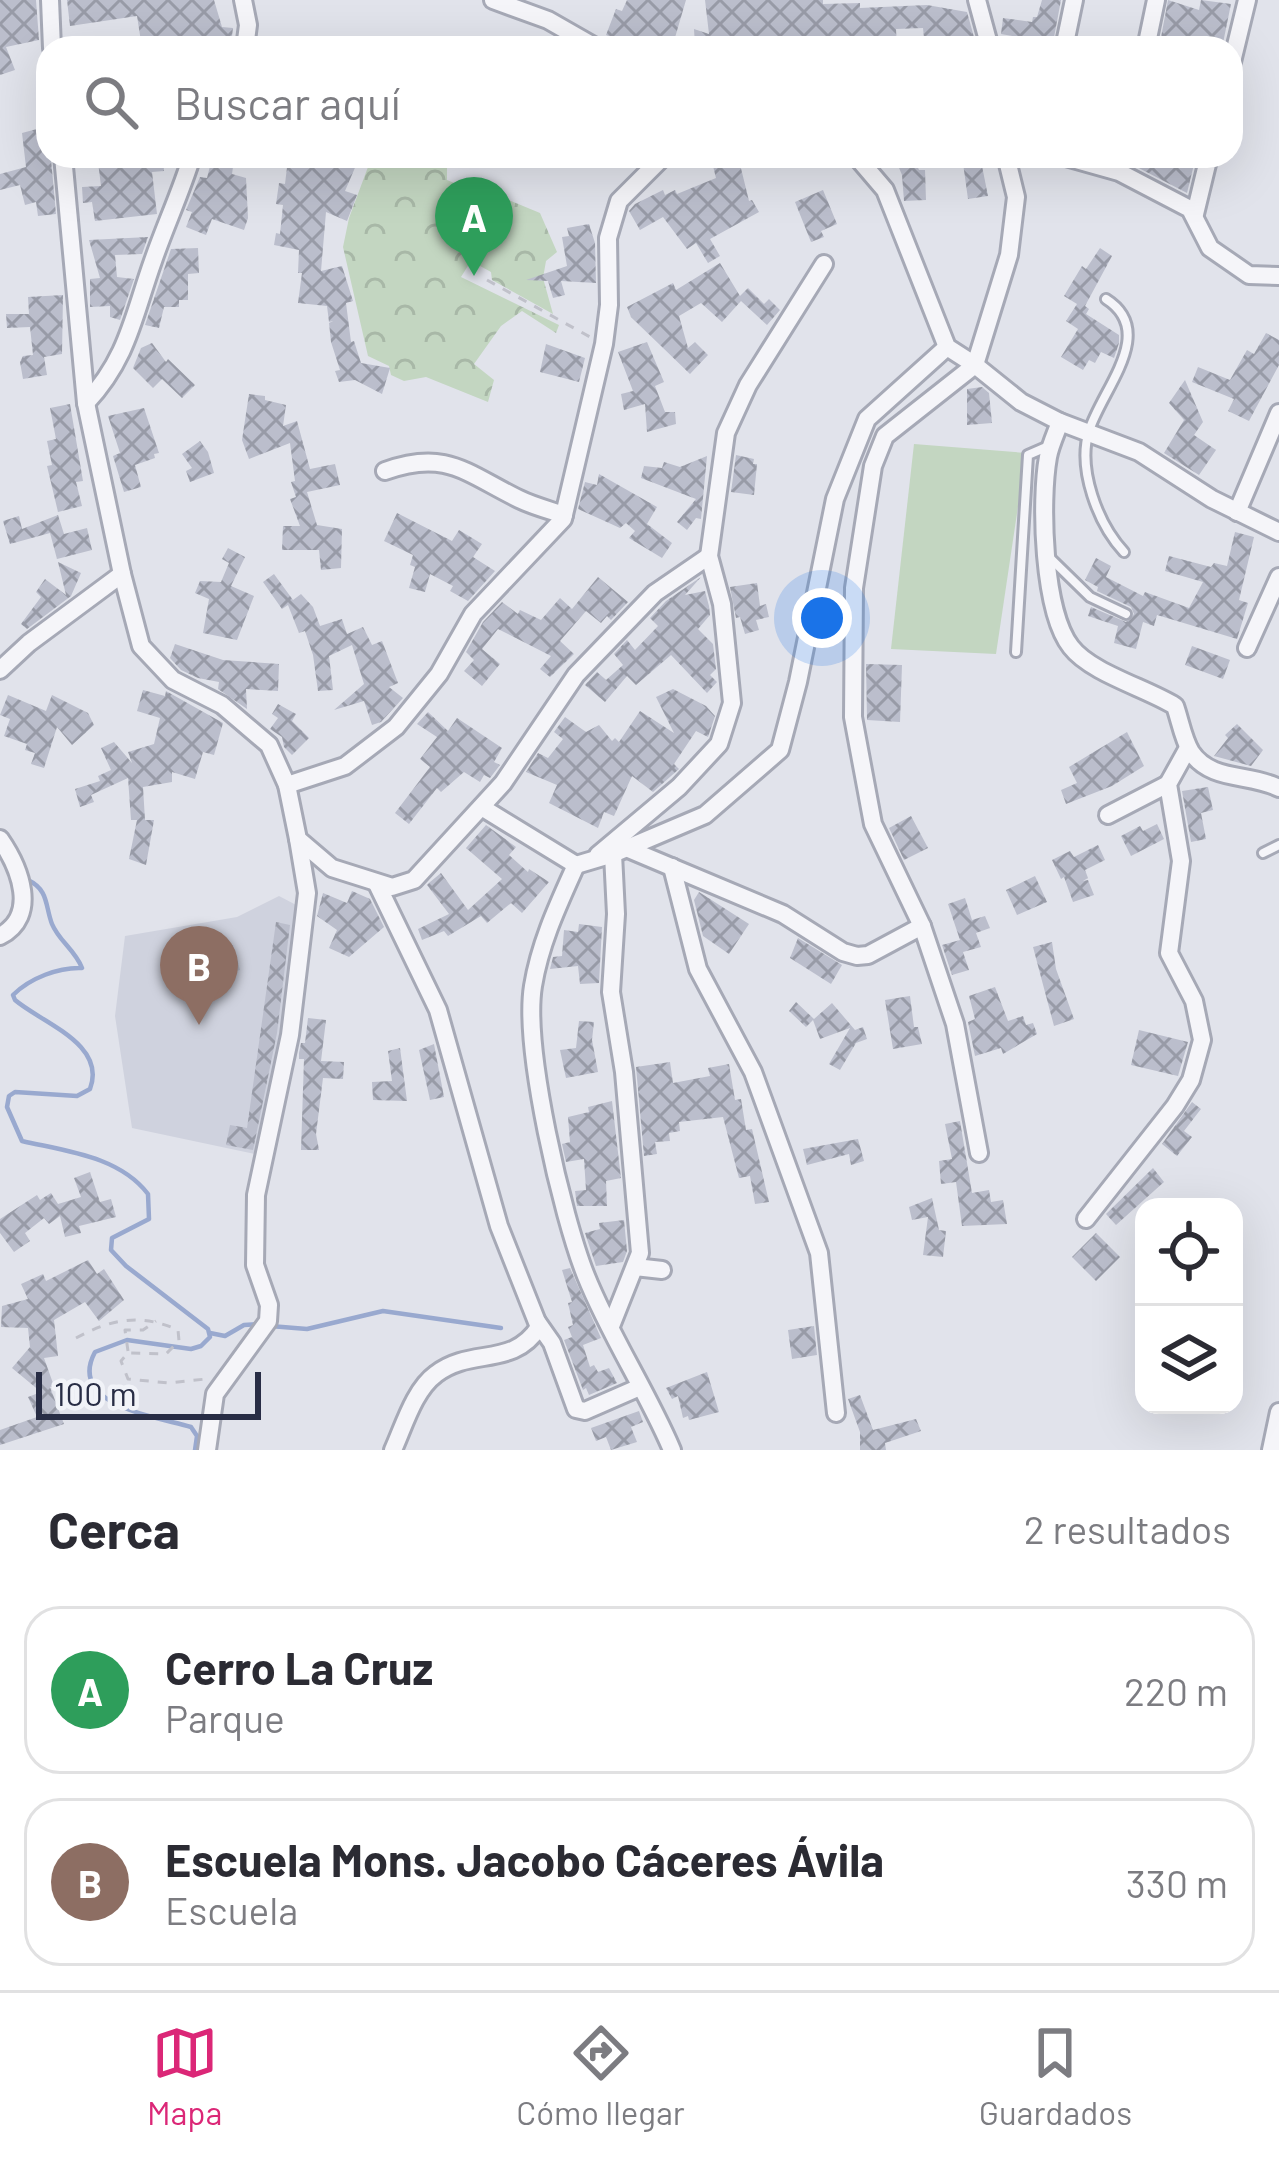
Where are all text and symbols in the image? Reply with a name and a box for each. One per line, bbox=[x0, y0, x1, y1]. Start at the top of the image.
search box bbox=[36, 36, 1243, 168]
icon: search bbox=[78, 69, 144, 135]
text: Buscar aquí bbox=[174, 75, 401, 129]
pin: A bbox=[435, 177, 513, 276]
your location bbox=[792, 588, 852, 648]
pin: B bbox=[160, 926, 238, 1025]
map controls bbox=[1135, 1198, 1243, 1414]
button: locate bbox=[1135, 1198, 1243, 1306]
button: layers bbox=[1135, 1306, 1243, 1414]
scale bar bbox=[36, 1366, 261, 1419]
text: 100 m bbox=[54, 1373, 137, 1413]
text: Cerca bbox=[48, 1498, 180, 1559]
text: 2 resultados bbox=[1024, 1505, 1231, 1552]
text: Cerro La Cruz bbox=[165, 1640, 433, 1694]
text: A bbox=[77, 1667, 103, 1714]
text: 220 m bbox=[1124, 1667, 1228, 1714]
text: Parque bbox=[165, 1694, 285, 1741]
text: Escuela Mons. Jacobo Cáceres Ávila bbox=[165, 1832, 884, 1886]
text: B bbox=[78, 1859, 102, 1906]
text: 330 m bbox=[1126, 1859, 1228, 1906]
text: Escuela bbox=[165, 1886, 298, 1933]
tab: Mapa bbox=[147, 2020, 222, 2132]
tab: Cómo llegar bbox=[516, 2020, 685, 2132]
tab: Guardados bbox=[979, 2020, 1132, 2132]

